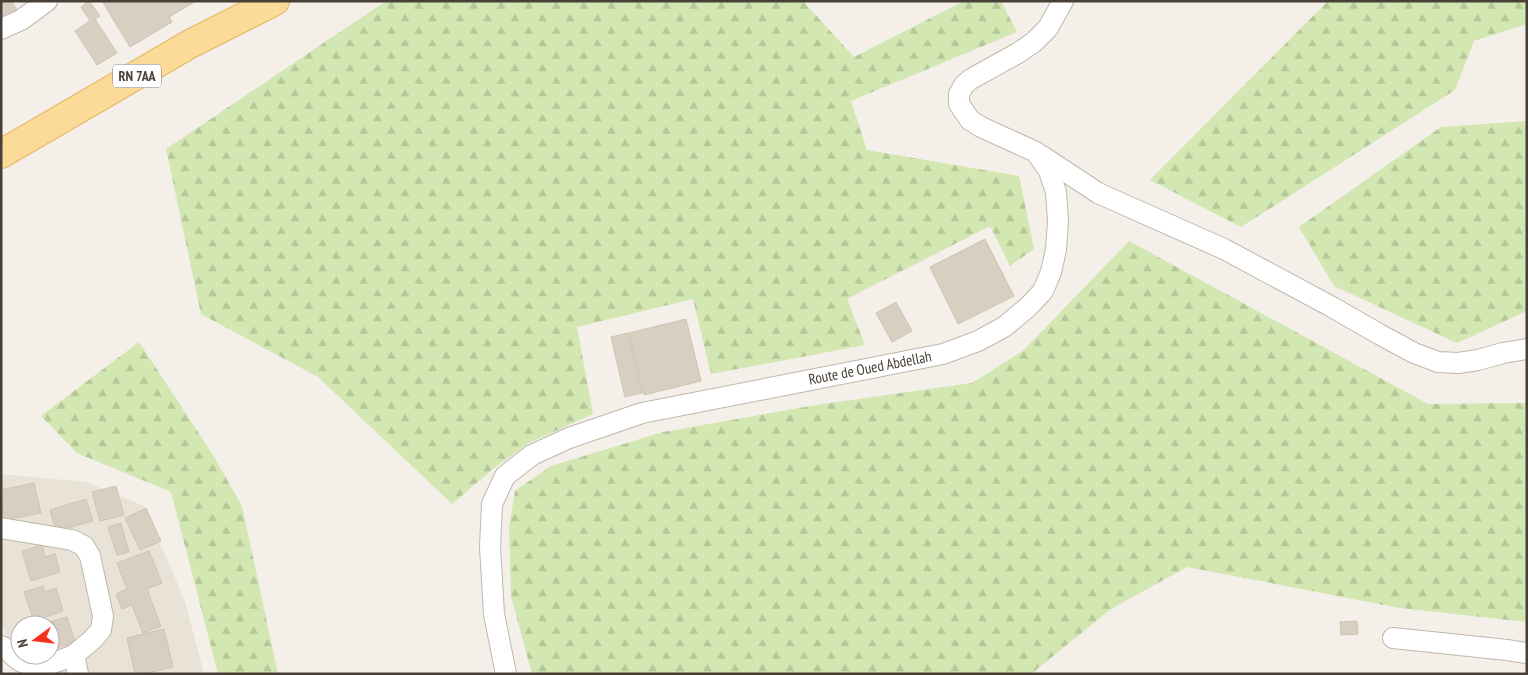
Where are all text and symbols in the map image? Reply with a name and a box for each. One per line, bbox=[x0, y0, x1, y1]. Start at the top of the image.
road number: RN 7AA bbox=[113, 64, 161, 88]
street label: Route de Oued Abdellah bbox=[807, 346, 933, 389]
north arrow bbox=[10, 615, 60, 665]
text: N bbox=[13, 637, 32, 649]

